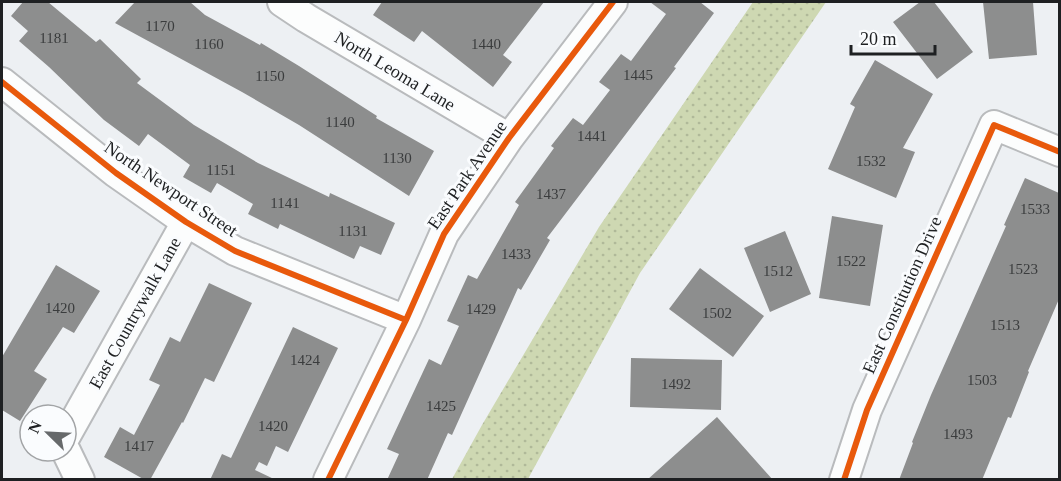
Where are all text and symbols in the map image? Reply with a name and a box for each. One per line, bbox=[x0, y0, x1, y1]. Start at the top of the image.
house number: 1170 bbox=[145, 18, 175, 34]
scale bar bbox=[851, 18, 935, 56]
street label: North Leoma Lane bbox=[331, 27, 459, 115]
text: 20 m bbox=[860, 29, 897, 49]
house number: 1181 bbox=[39, 30, 69, 46]
house number: 1160 bbox=[194, 36, 224, 52]
house number: 1440 bbox=[471, 36, 501, 52]
house number: 1445 bbox=[623, 67, 653, 83]
house number: 1150 bbox=[255, 68, 285, 84]
house number: 1140 bbox=[325, 114, 355, 130]
street label: East Park Avenue bbox=[423, 117, 511, 233]
house number: 1441 bbox=[577, 128, 607, 144]
street label: North Newport Street bbox=[101, 137, 241, 241]
house number: 1130 bbox=[382, 150, 412, 166]
house number: 1532 bbox=[856, 153, 886, 169]
house number: 1151 bbox=[206, 162, 236, 178]
house number: 1437 bbox=[536, 186, 567, 202]
house number: 1141 bbox=[270, 195, 300, 211]
house number: 1533 bbox=[1020, 201, 1050, 217]
street label: East Constitution Drive bbox=[858, 213, 946, 377]
house number: 1131 bbox=[338, 223, 368, 239]
street label: East Countrywalk Lane bbox=[85, 234, 185, 392]
house number: 1433 bbox=[501, 246, 531, 262]
house number: 1522 bbox=[836, 253, 866, 269]
house number: 1523 bbox=[1008, 261, 1038, 277]
house number: 1512 bbox=[763, 263, 793, 279]
house number: 1420 bbox=[45, 300, 75, 316]
house number: 1429 bbox=[466, 301, 496, 317]
house number: 1502 bbox=[702, 305, 732, 321]
house number: 1513 bbox=[990, 317, 1020, 333]
house number: 1424 bbox=[290, 352, 321, 368]
house number: 1503 bbox=[967, 372, 997, 388]
house number: 1492 bbox=[661, 376, 691, 392]
house number: 1425 bbox=[426, 398, 456, 414]
north arrow bbox=[18, 403, 78, 463]
text: N bbox=[25, 418, 45, 436]
house number: 1420 bbox=[258, 418, 288, 434]
house number: 1493 bbox=[943, 426, 973, 442]
house number: 1417 bbox=[124, 438, 155, 454]

